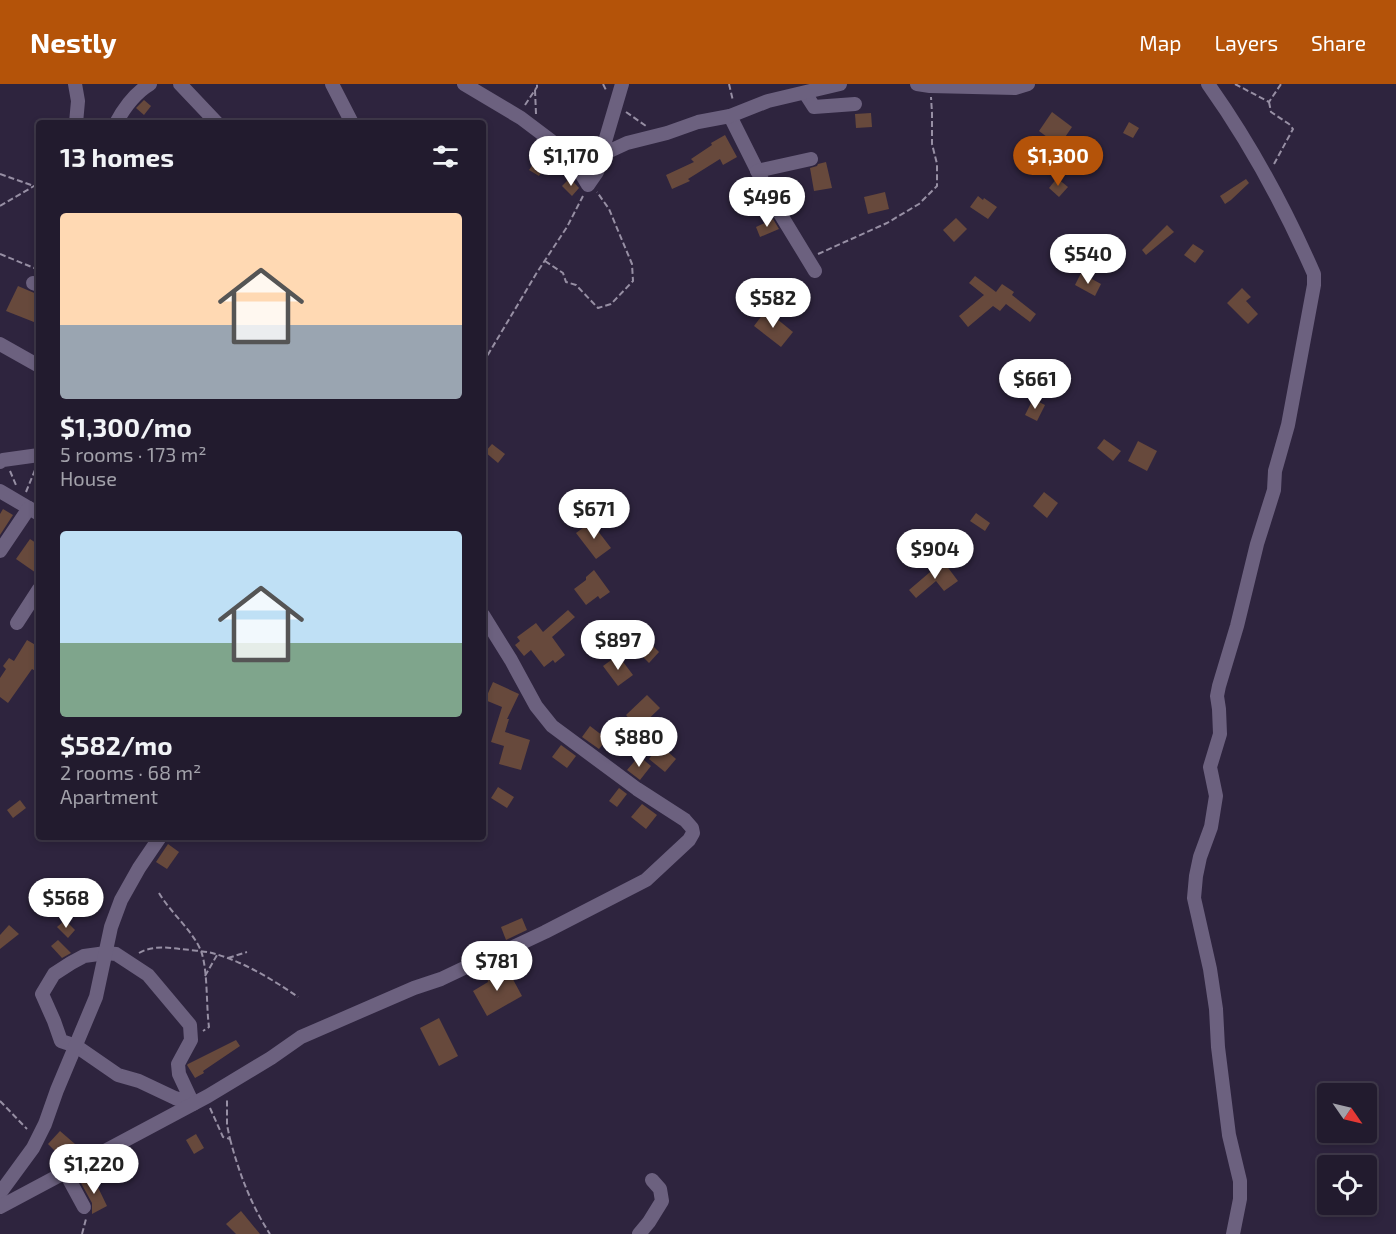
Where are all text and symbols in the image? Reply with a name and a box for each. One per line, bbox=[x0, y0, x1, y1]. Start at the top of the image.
text: Nestly bbox=[30, 25, 117, 59]
text: Map bbox=[1139, 30, 1181, 55]
text: Layers bbox=[1214, 30, 1278, 55]
text: Share bbox=[1311, 30, 1366, 55]
pin: $1,170 bbox=[522, 136, 620, 187]
pin: $1,300 bbox=[1009, 136, 1107, 187]
icon: filters bbox=[429, 140, 462, 173]
text: 13 homes bbox=[60, 141, 174, 172]
text: $1,170 bbox=[543, 143, 599, 167]
text: $1,300 bbox=[1027, 143, 1089, 167]
pin: $496 bbox=[731, 177, 803, 228]
text: $496 bbox=[743, 184, 791, 208]
pin: $540 bbox=[1052, 234, 1124, 285]
text: $540 bbox=[1064, 241, 1112, 265]
icon: home bbox=[207, 252, 315, 360]
pin: $582 bbox=[737, 278, 809, 329]
text: $582 bbox=[750, 285, 796, 309]
pin: $661 bbox=[999, 359, 1071, 410]
text: $661 bbox=[1013, 366, 1057, 390]
text: $1,300/mo bbox=[60, 411, 192, 442]
text: 5 rooms · 173 m² bbox=[60, 442, 207, 466]
text: House bbox=[60, 466, 117, 490]
pin: $671 bbox=[558, 489, 630, 540]
text: $671 bbox=[573, 496, 615, 520]
pin: $904 bbox=[899, 529, 971, 580]
text: $904 bbox=[911, 536, 959, 560]
icon: home bbox=[207, 570, 315, 678]
pin: $897 bbox=[582, 620, 654, 671]
text: $897 bbox=[595, 627, 641, 651]
pin: $880 bbox=[603, 717, 675, 768]
text: $880 bbox=[614, 724, 664, 748]
text: $582/mo bbox=[60, 729, 173, 760]
text: 2 rooms · 68 m² bbox=[60, 760, 201, 784]
text: Apartment bbox=[60, 784, 158, 808]
pin: $568 bbox=[30, 878, 102, 929]
text: $568 bbox=[43, 885, 89, 909]
pin: $781 bbox=[461, 941, 533, 992]
text: $781 bbox=[475, 948, 519, 972]
north arrow bbox=[1317, 1083, 1377, 1143]
map controls bbox=[1317, 1083, 1377, 1215]
pin: $1,220 bbox=[45, 1144, 143, 1195]
text: $1,220 bbox=[64, 1151, 124, 1175]
button: locate bbox=[1317, 1155, 1377, 1215]

